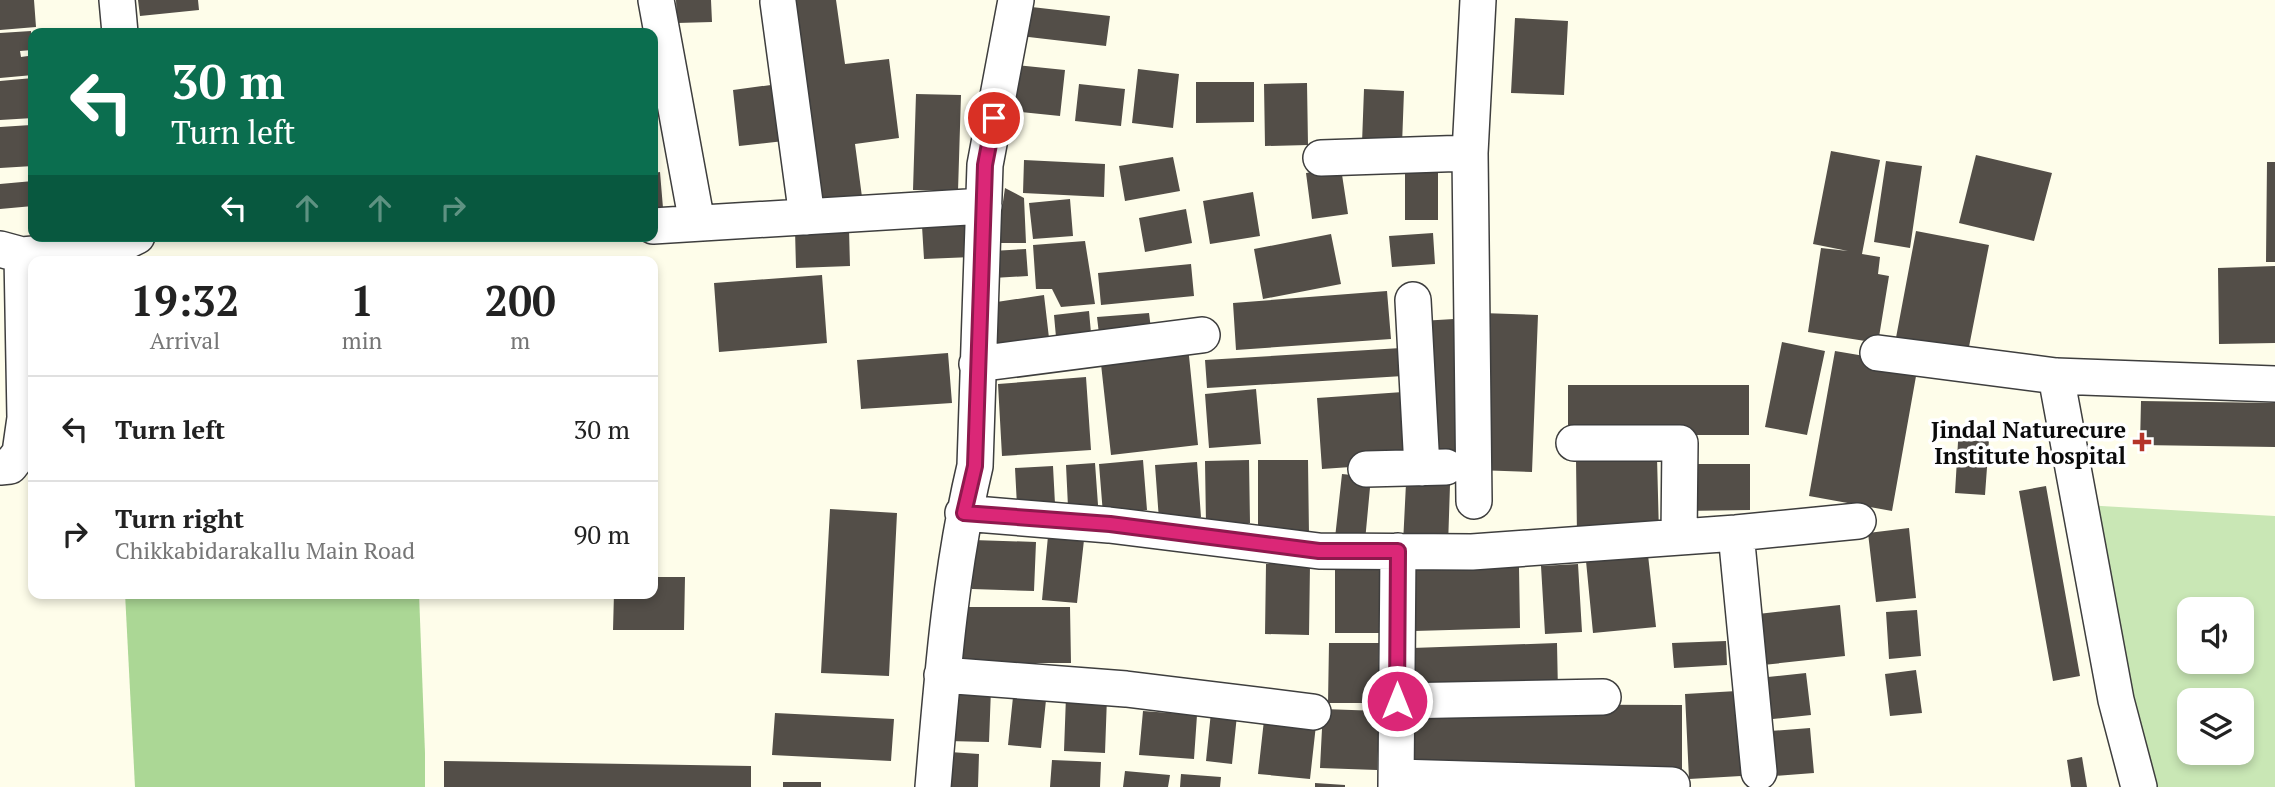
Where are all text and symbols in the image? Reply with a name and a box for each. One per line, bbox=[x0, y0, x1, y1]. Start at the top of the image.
text: 30 m bbox=[171, 48, 285, 113]
icon: left bbox=[56, 56, 147, 147]
pin bbox=[964, 88, 1024, 148]
icon: arrive bbox=[975, 99, 1013, 137]
text: Turn left bbox=[171, 111, 295, 153]
icon: left bbox=[215, 189, 253, 227]
icon: ahead bbox=[288, 189, 326, 227]
icon: ahead bbox=[361, 189, 399, 227]
icon: right bbox=[434, 189, 472, 227]
text: 19:32 bbox=[130, 272, 240, 328]
text: 1 bbox=[350, 272, 374, 328]
text: 200 bbox=[485, 272, 556, 328]
text: Arrival bbox=[150, 325, 220, 356]
text: min bbox=[342, 325, 382, 356]
text: m bbox=[510, 325, 530, 356]
icon: left bbox=[56, 410, 94, 448]
text: Turn left bbox=[115, 412, 225, 446]
text: 30 m bbox=[574, 412, 630, 446]
place label: Jindal Naturecure Institute hospital bbox=[1931, 414, 2126, 471]
marker: Jindal Naturecure Institute hospital bbox=[2132, 432, 2152, 452]
text: Turn right bbox=[115, 501, 244, 535]
icon: right bbox=[56, 515, 94, 553]
text: 90 m bbox=[574, 517, 630, 551]
text: Chikkabidarakallu Main Road bbox=[115, 535, 415, 566]
map controls bbox=[2177, 597, 2254, 765]
button: sound bbox=[2177, 597, 2254, 674]
position arrow bbox=[1360, 664, 1434, 738]
button: layers bbox=[2177, 688, 2254, 765]

